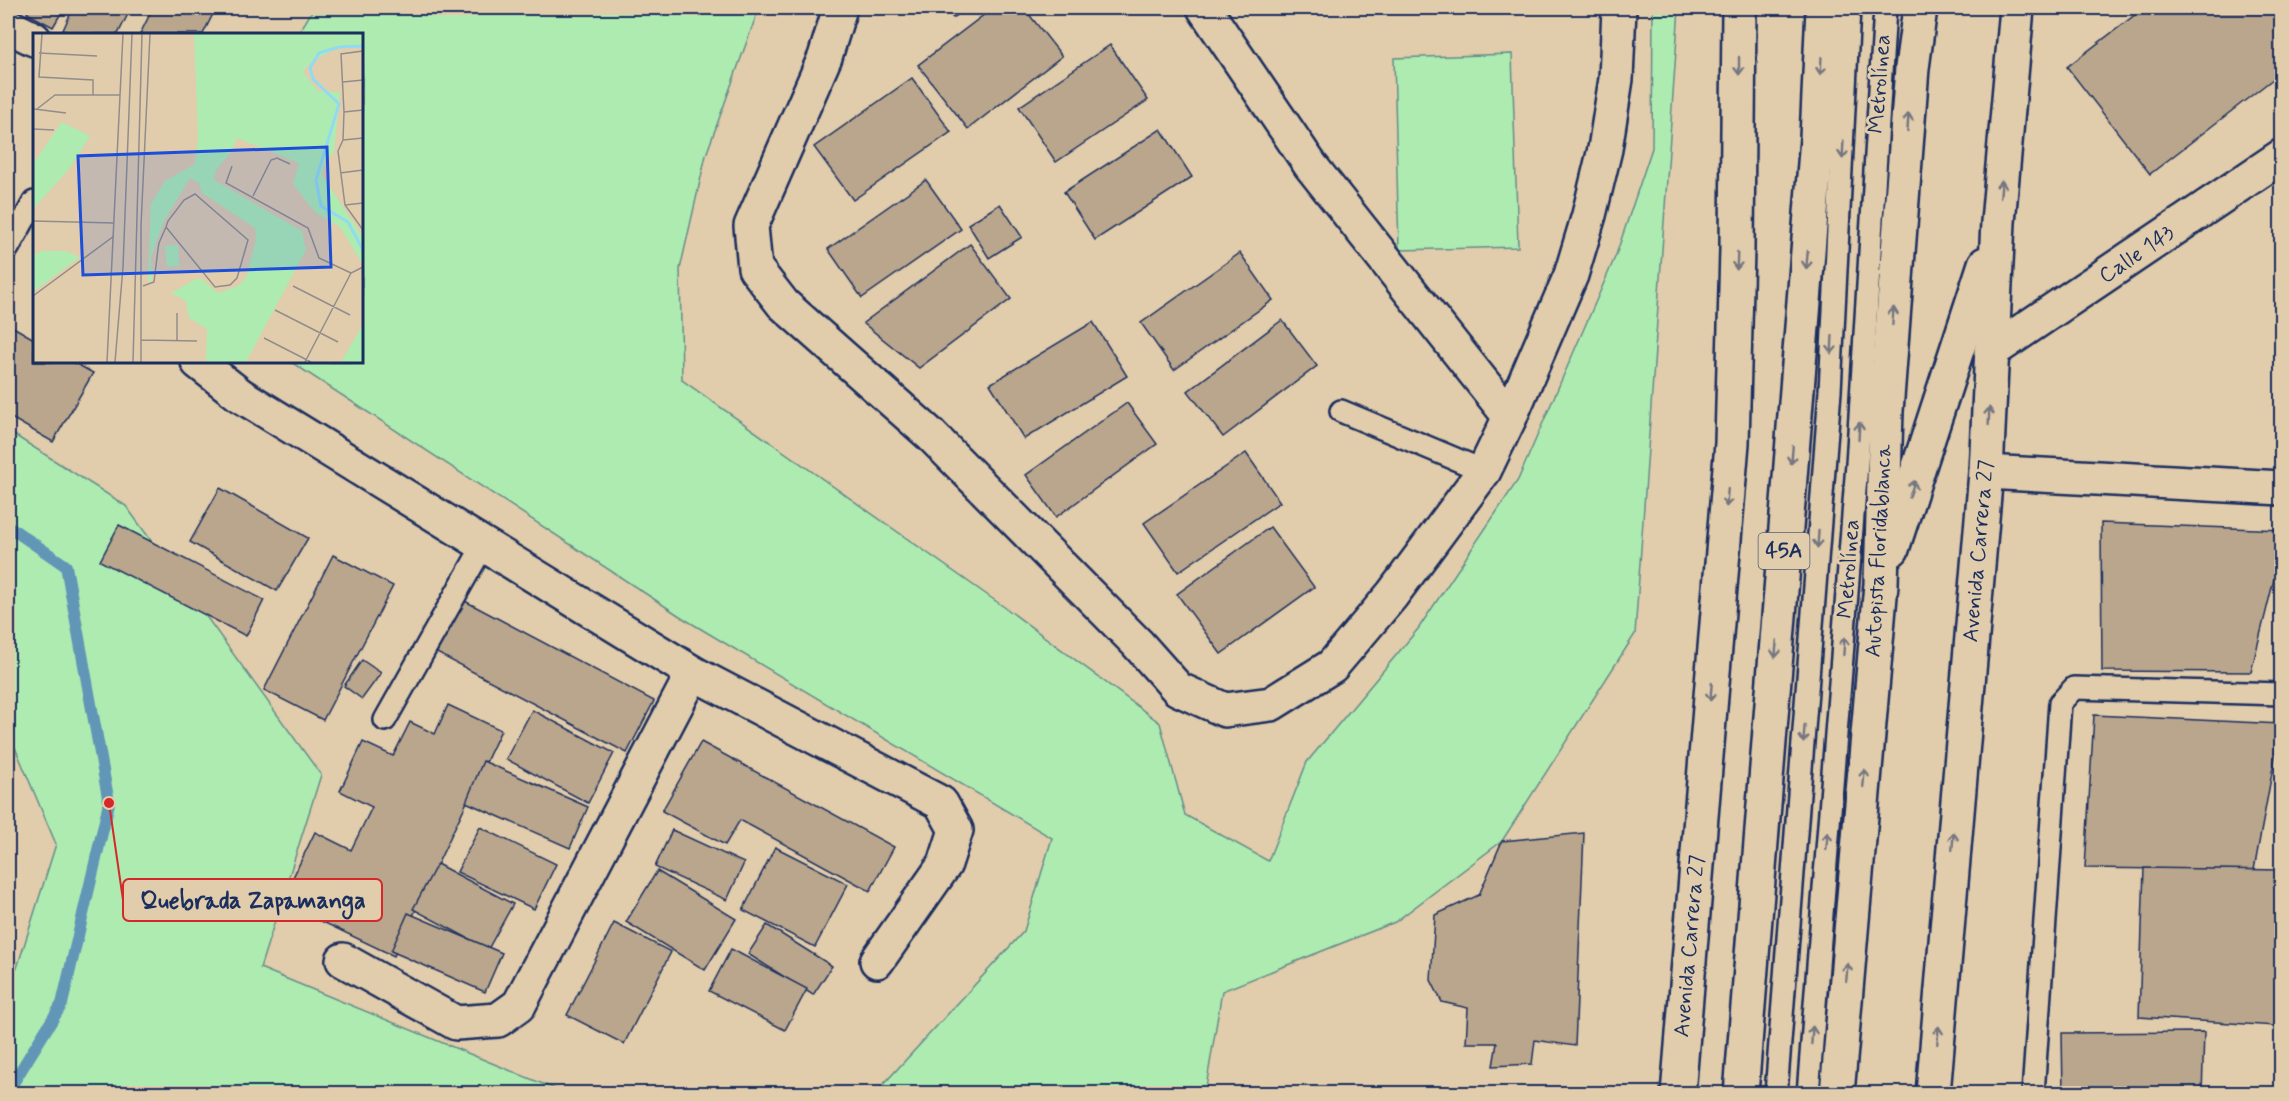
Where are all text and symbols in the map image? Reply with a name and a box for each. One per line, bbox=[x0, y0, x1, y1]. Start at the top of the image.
inset map bbox=[33, 33, 363, 363]
street label: Metrolínea bbox=[1863, 33, 1897, 135]
one-way arrow bbox=[1733, 55, 1745, 75]
one-way arrow bbox=[1815, 55, 1826, 75]
one-way arrow bbox=[1902, 112, 1913, 132]
one-way arrow bbox=[1837, 139, 1848, 159]
one-way arrow bbox=[1996, 179, 2007, 199]
street label: Calle 143 bbox=[2094, 220, 2180, 290]
one-way arrow bbox=[1731, 250, 1742, 270]
one-way arrow bbox=[1801, 250, 1812, 270]
one-way arrow bbox=[1888, 307, 1899, 327]
one-way arrow bbox=[1827, 334, 1838, 354]
one-way arrow bbox=[1983, 407, 1994, 427]
one-way arrow bbox=[1854, 422, 1865, 442]
street label: Autopista Floridablanca bbox=[1859, 443, 1899, 658]
one-way arrow bbox=[1786, 444, 1797, 464]
street label: Avenida Carrera 27 bbox=[1957, 459, 2001, 643]
one-way arrow bbox=[1907, 480, 1918, 499]
one-way arrow bbox=[1721, 487, 1732, 507]
street label: Metrolínea bbox=[1832, 518, 1866, 620]
one-way arrow bbox=[1813, 529, 1824, 549]
road number: 45A bbox=[1758, 533, 1810, 569]
one-way arrow bbox=[1838, 637, 1849, 657]
one-way arrow bbox=[1771, 639, 1782, 659]
one-way arrow bbox=[1705, 682, 1716, 702]
one-way arrow bbox=[1798, 723, 1809, 743]
one-way arrow bbox=[1859, 769, 1870, 789]
one-way arrow bbox=[1822, 831, 1833, 851]
one-way arrow bbox=[1948, 831, 1959, 851]
street label: Avenida Carrera 27 bbox=[1668, 854, 1712, 1038]
callout: Quebrada Zapamanga bbox=[123, 879, 382, 921]
text: Quebrada Zapamanga bbox=[140, 886, 366, 920]
one-way arrow bbox=[1842, 963, 1853, 983]
one-way arrow bbox=[1806, 1026, 1817, 1046]
one-way arrow bbox=[1932, 1026, 1943, 1046]

